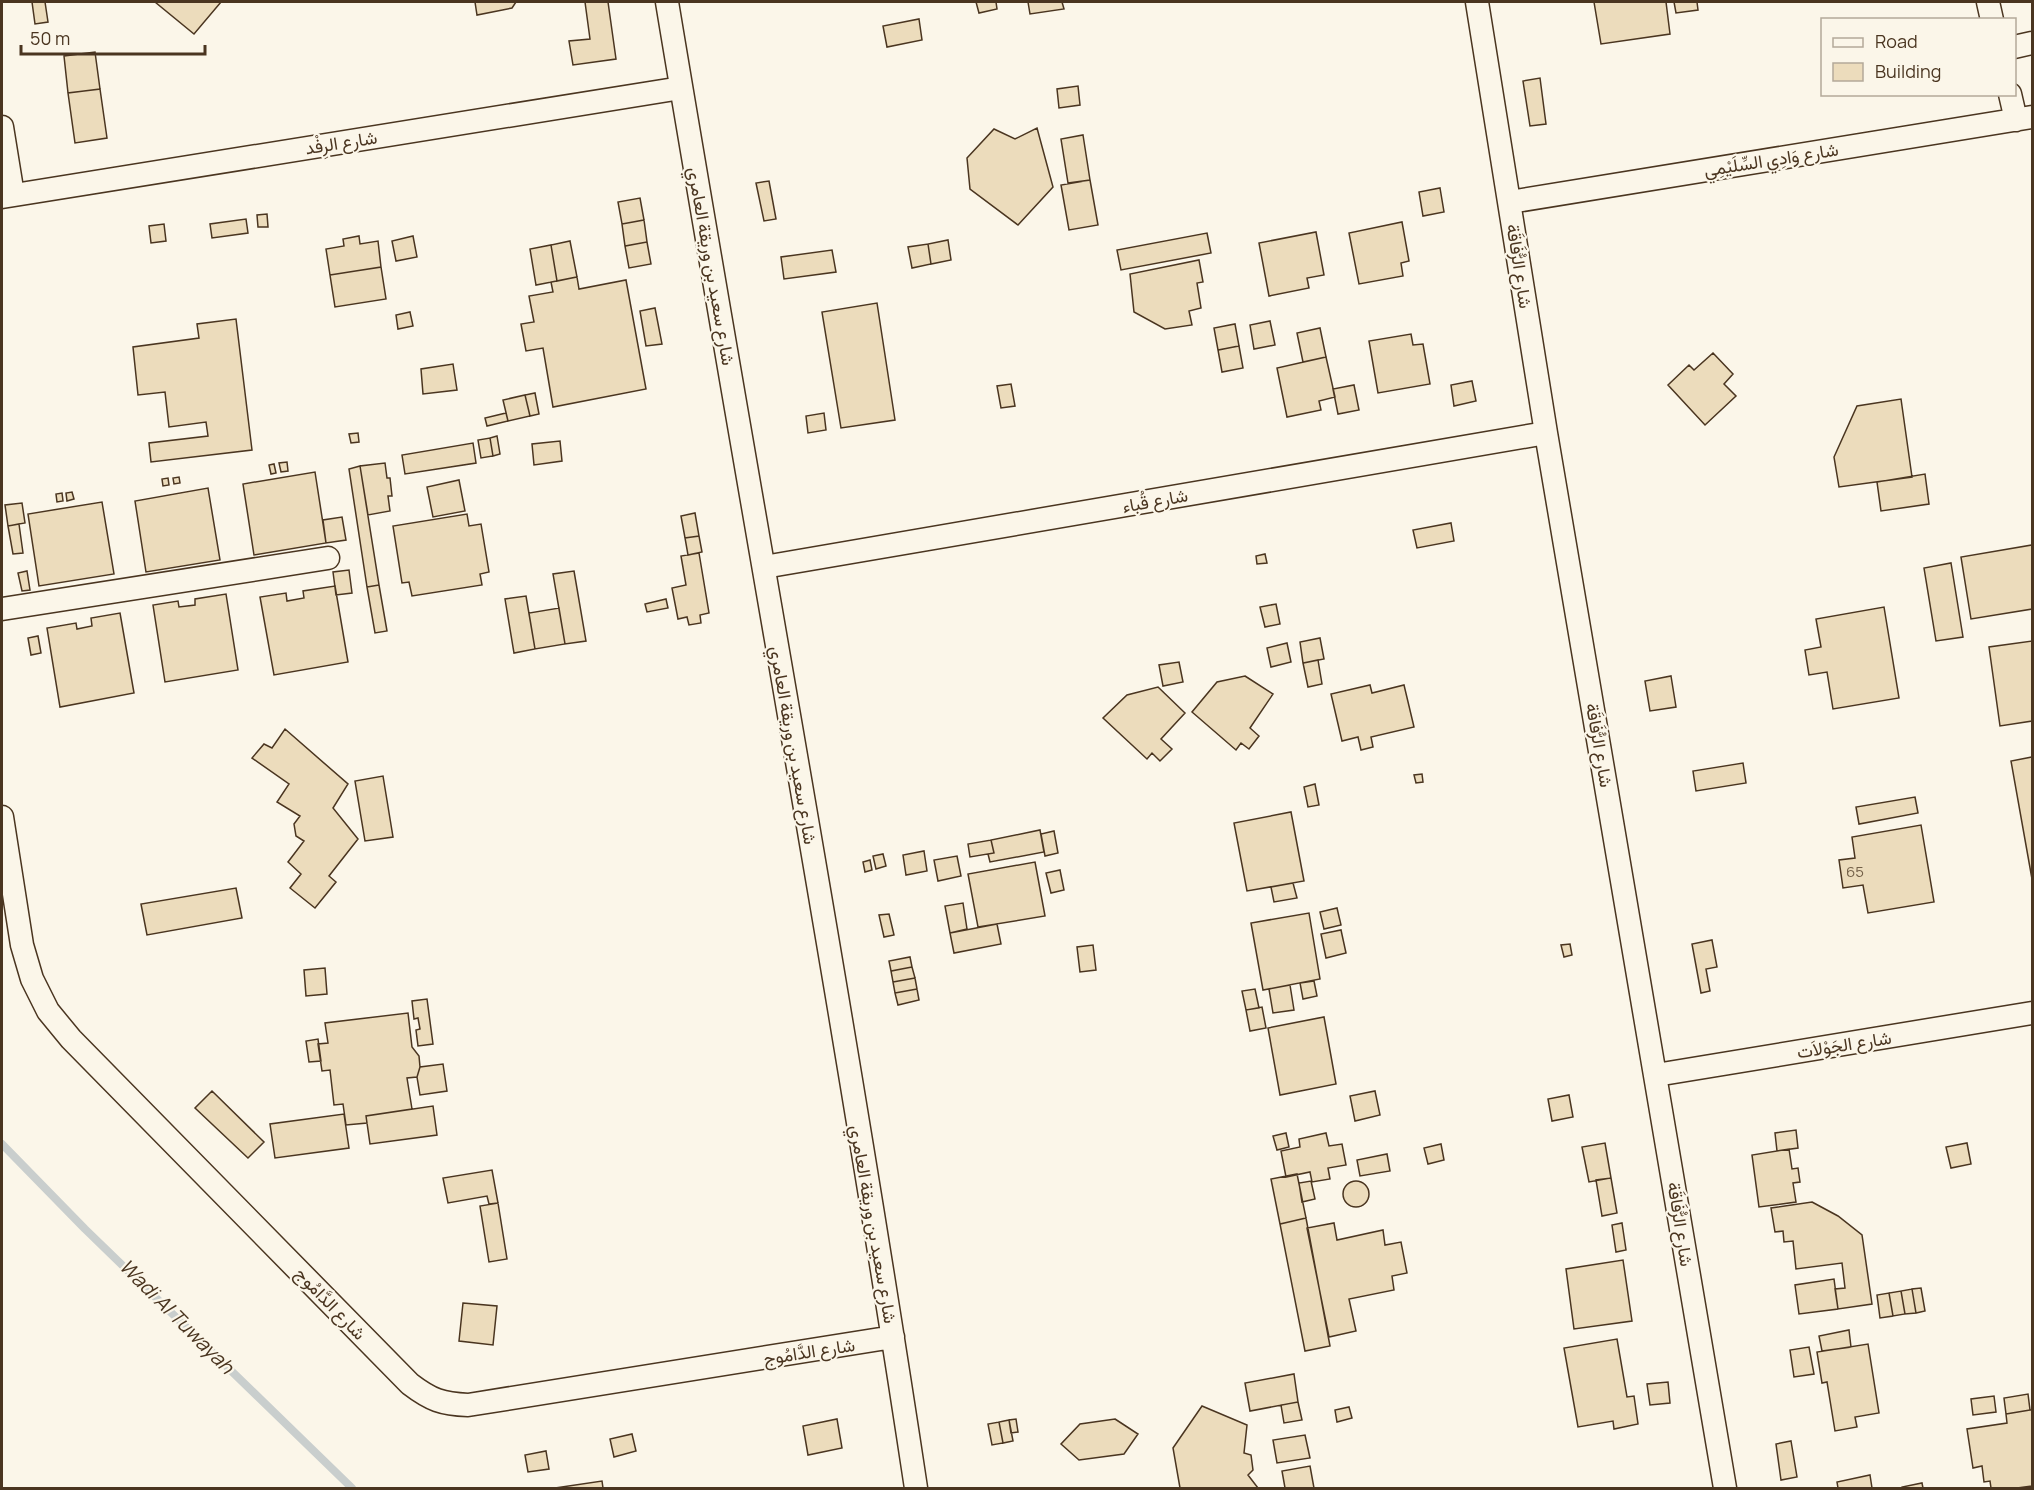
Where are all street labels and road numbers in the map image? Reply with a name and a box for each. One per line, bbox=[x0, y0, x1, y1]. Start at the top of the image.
street label: شارع الرِفْد bbox=[303, 124, 379, 163]
street label: شارع وَادِي السِّلَيْمِي bbox=[1702, 137, 1841, 185]
street label: شارع سعيد بن وريقة العامري bbox=[679, 165, 741, 368]
street label: شارع الرُّفَاقَة bbox=[1500, 222, 1539, 310]
street label: شارع قُباء bbox=[1120, 482, 1190, 519]
street label: شارع سعيد بن وريقة العامري bbox=[761, 644, 823, 847]
street label: شارع الرُّفَاقَة bbox=[1580, 701, 1619, 789]
street label: شارع الجَوْلاَت bbox=[1795, 1025, 1893, 1064]
street label: شارع سعيد بن وريقة العامري bbox=[841, 1123, 903, 1326]
street label: شارع الرُّفَاقَة bbox=[1661, 1180, 1700, 1268]
street label: شارع الدَّامُوج bbox=[289, 1261, 372, 1345]
street label: شارع الدَّامُوج bbox=[761, 1332, 857, 1371]

